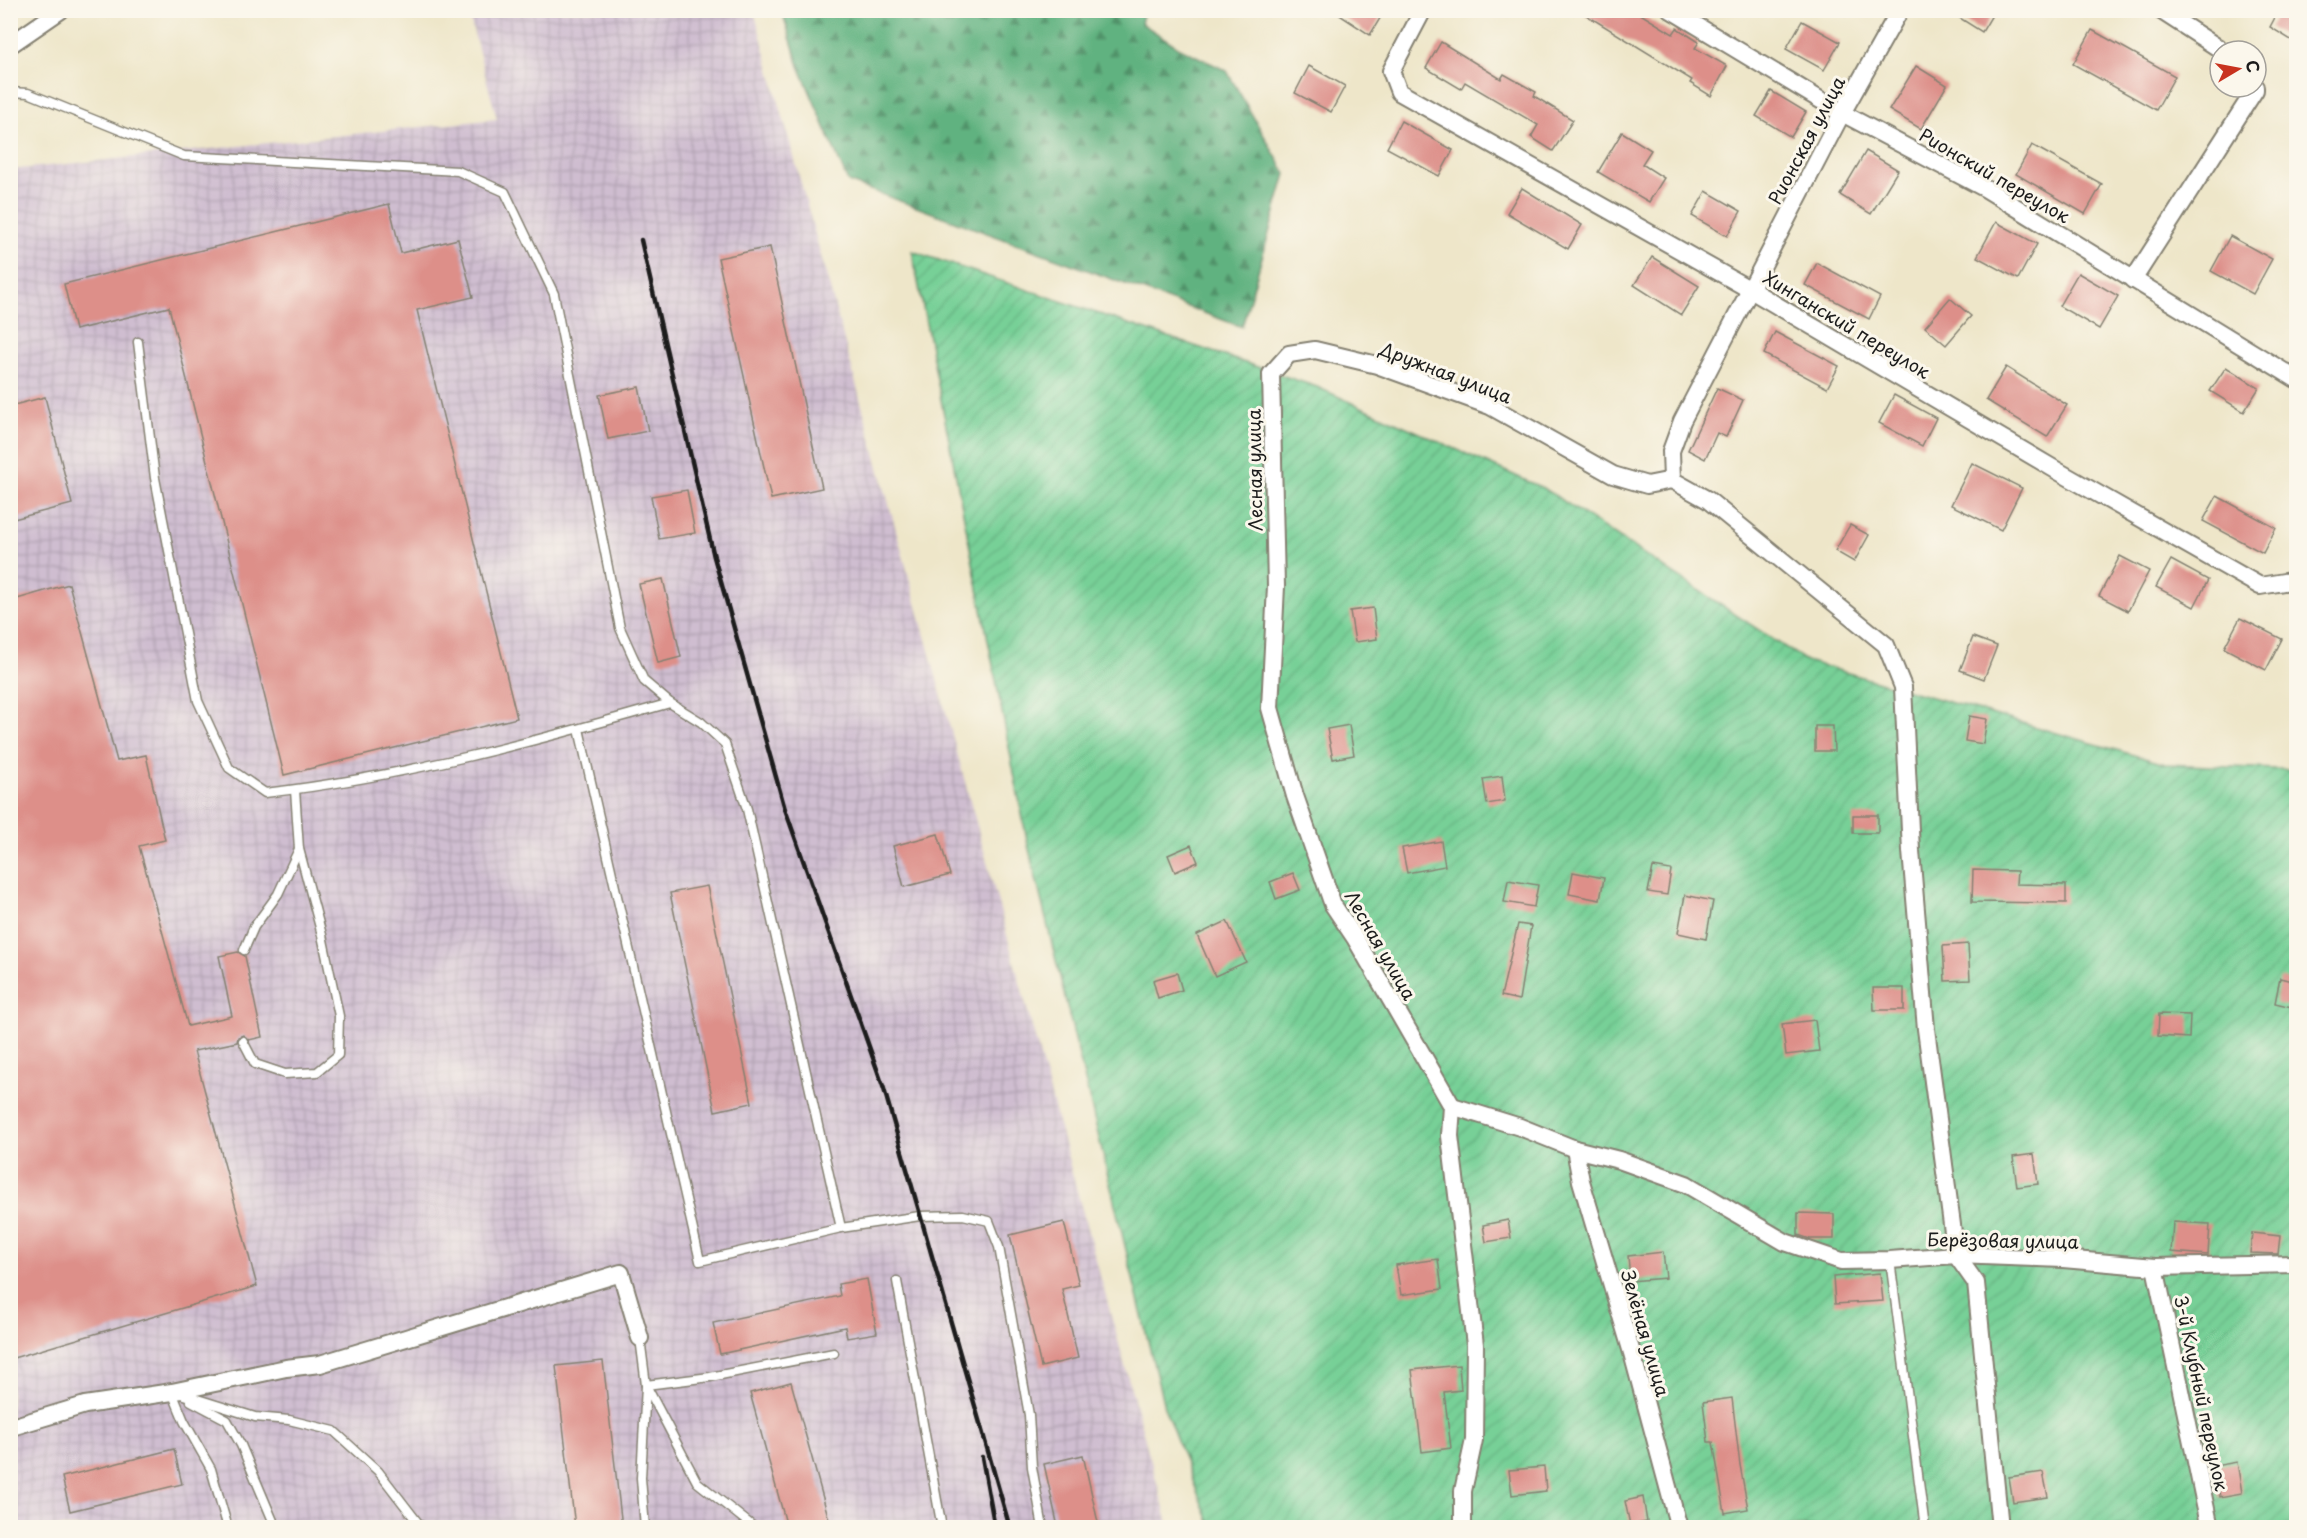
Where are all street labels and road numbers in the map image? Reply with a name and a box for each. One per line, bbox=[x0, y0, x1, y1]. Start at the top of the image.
street label: Рионская улица bbox=[1761, 70, 1852, 209]
street label: Рионский переулок bbox=[1915, 121, 2075, 229]
street label: Хинганский переулок bbox=[1758, 263, 1936, 385]
street label: Дружная улица bbox=[1375, 334, 1517, 410]
street label: Лесная улица bbox=[1239, 408, 1269, 531]
street label: Лесная улица bbox=[1339, 885, 1424, 1005]
street label: Берёзовая улица bbox=[1927, 1225, 2080, 1255]
street label: Зелёная улица bbox=[1615, 1266, 1677, 1400]
street label: 3-й Клубный переулок bbox=[2168, 1293, 2236, 1494]

